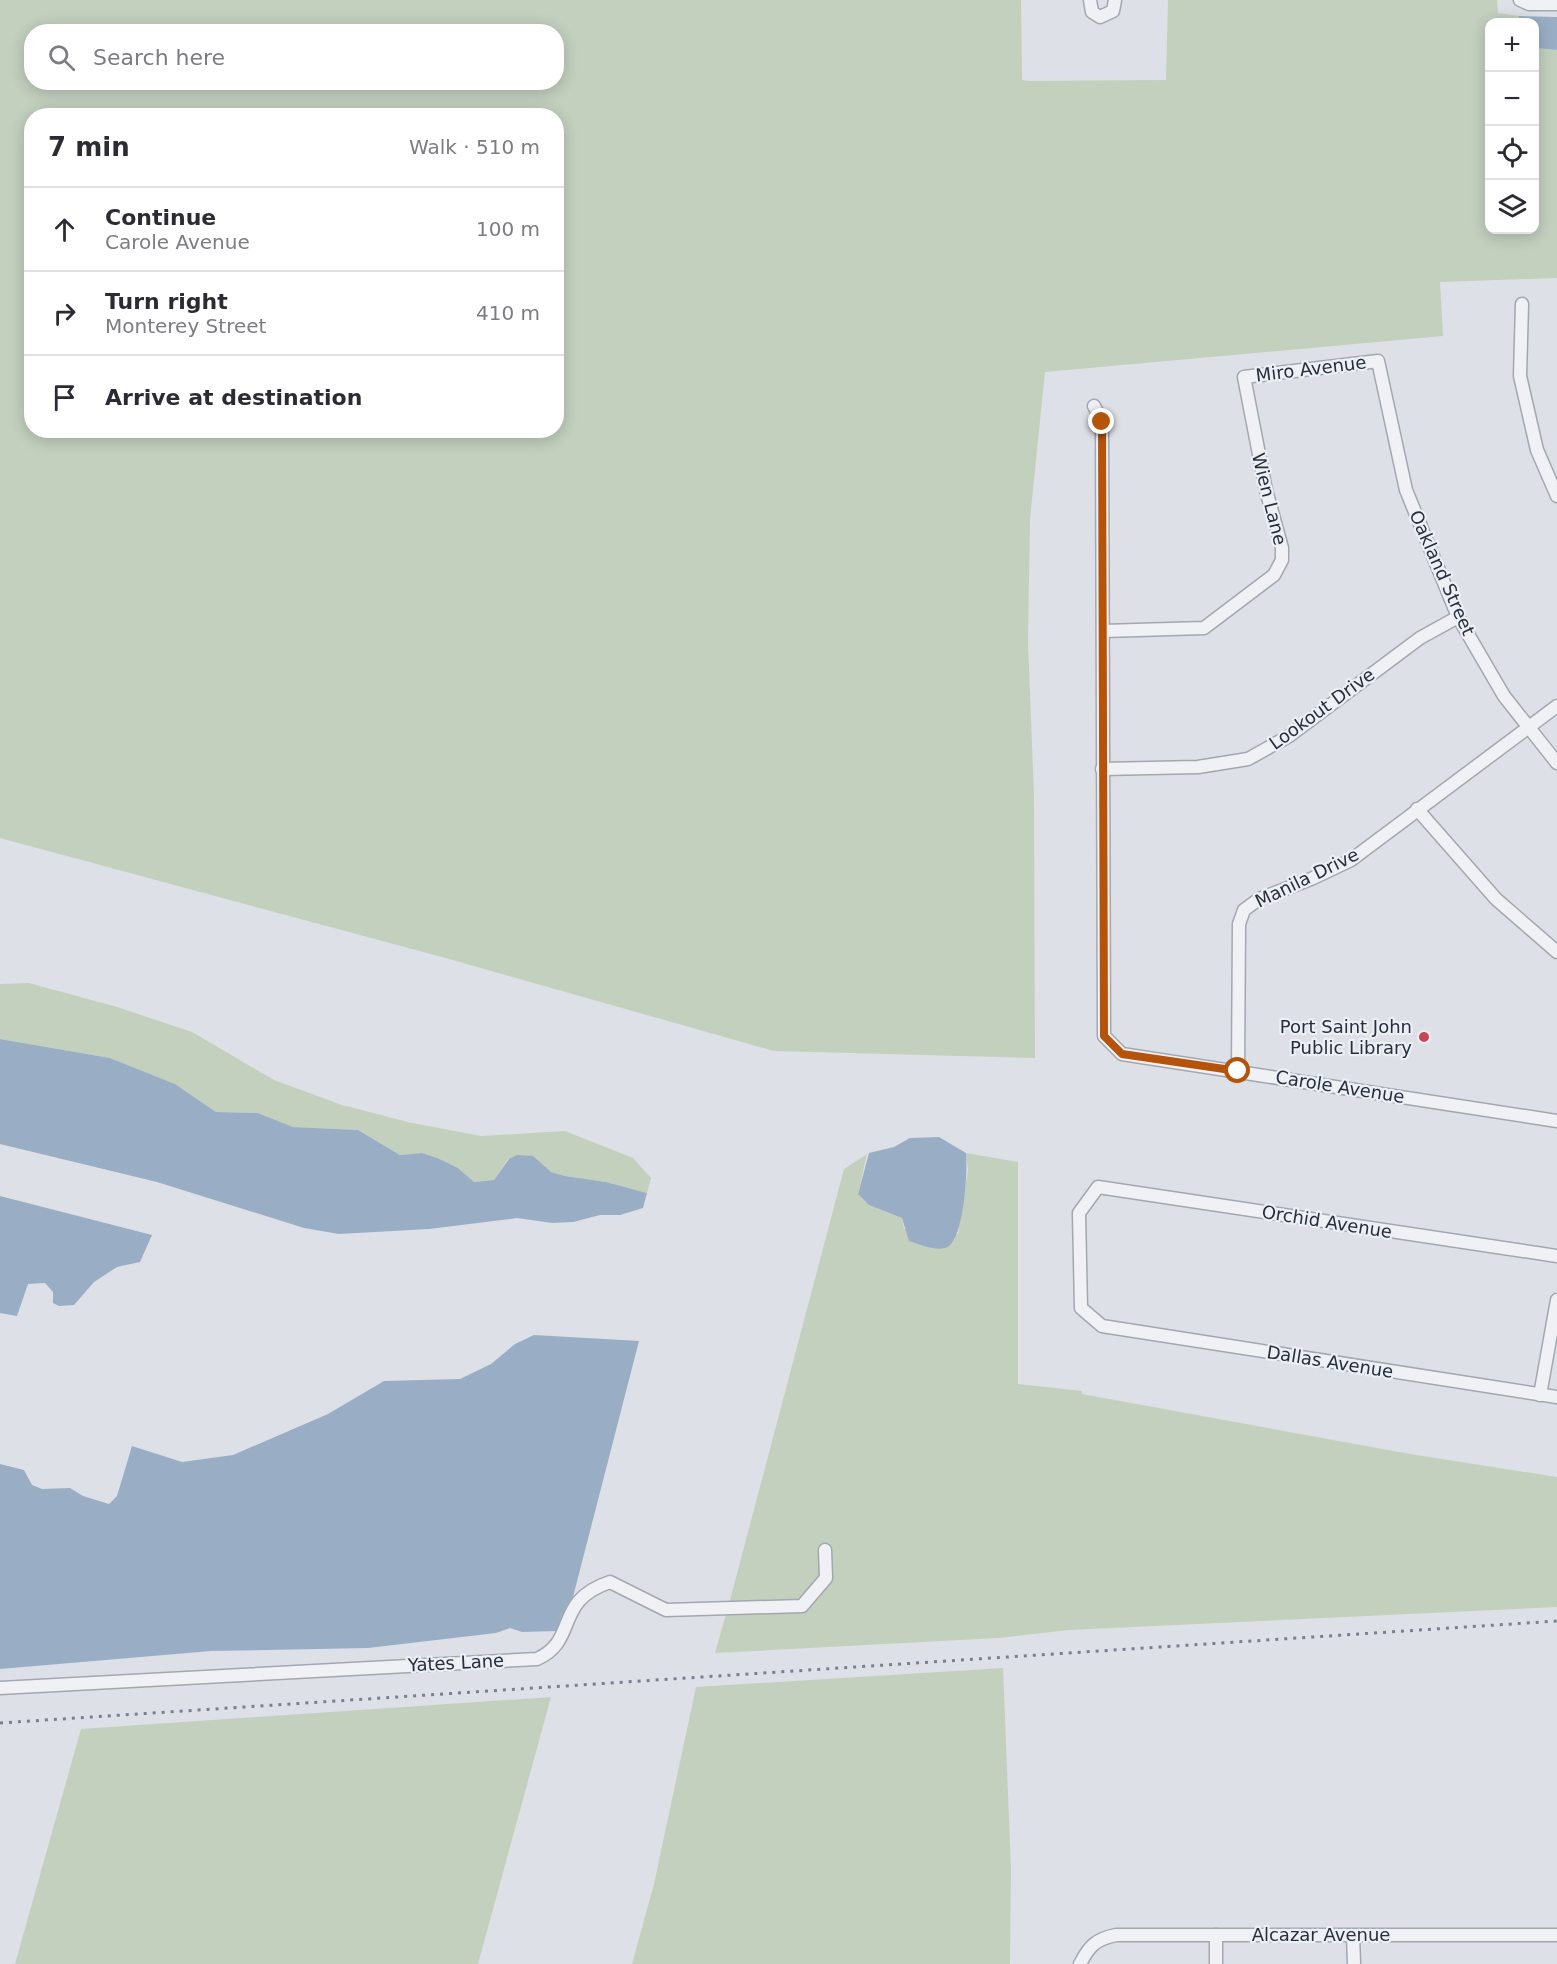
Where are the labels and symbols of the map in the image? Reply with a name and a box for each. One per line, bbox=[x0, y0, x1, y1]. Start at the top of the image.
street label: Miro Avenue bbox=[1254, 351, 1367, 386]
route end bbox=[1088, 408, 1114, 434]
street label: Wien Lane bbox=[1248, 451, 1291, 547]
street label: Oakland Street bbox=[1405, 507, 1479, 639]
street label: Lookout Drive bbox=[1265, 663, 1378, 754]
street label: Manila Drive bbox=[1252, 843, 1362, 912]
place label: Port Saint John Public Library bbox=[1280, 1016, 1412, 1058]
marker: Port Saint John Public Library bbox=[1417, 1030, 1431, 1044]
route start bbox=[1224, 1057, 1250, 1083]
street label: Carole Avenue bbox=[1274, 1066, 1406, 1107]
street label: Orchid Avenue bbox=[1260, 1201, 1394, 1242]
street label: Dallas Avenue bbox=[1265, 1341, 1395, 1382]
street label: Yates Lane bbox=[406, 1649, 505, 1676]
street label: Alcazar Avenue bbox=[1252, 1924, 1390, 1945]

